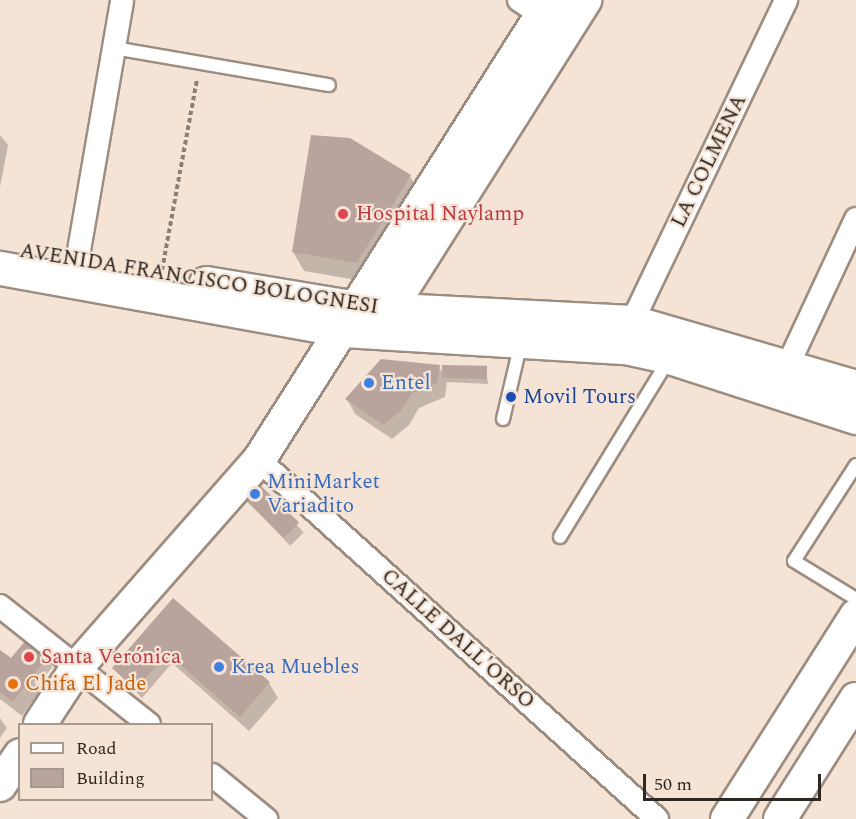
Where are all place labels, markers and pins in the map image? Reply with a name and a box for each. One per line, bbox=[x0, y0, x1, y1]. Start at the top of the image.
place label: Hospital Naylamp bbox=[356, 201, 524, 227]
marker: Hospital Naylamp bbox=[334, 205, 352, 223]
place label: Entel bbox=[381, 370, 431, 396]
marker: Entel bbox=[362, 376, 376, 390]
place label: Movil Tours bbox=[523, 384, 636, 410]
marker: Movil Tours bbox=[504, 390, 518, 404]
place label: MiniMarket Variadito bbox=[267, 469, 380, 519]
marker: MiniMarket Variadito bbox=[248, 487, 262, 501]
place label: Santa Verónica bbox=[41, 644, 181, 670]
marker: Santa Verónica bbox=[22, 650, 36, 664]
place label: Krea Muebles bbox=[231, 654, 359, 680]
marker: Krea Muebles bbox=[212, 660, 226, 674]
place label: Chifa El Jade bbox=[25, 671, 146, 697]
marker: Chifa El Jade bbox=[6, 677, 20, 691]

